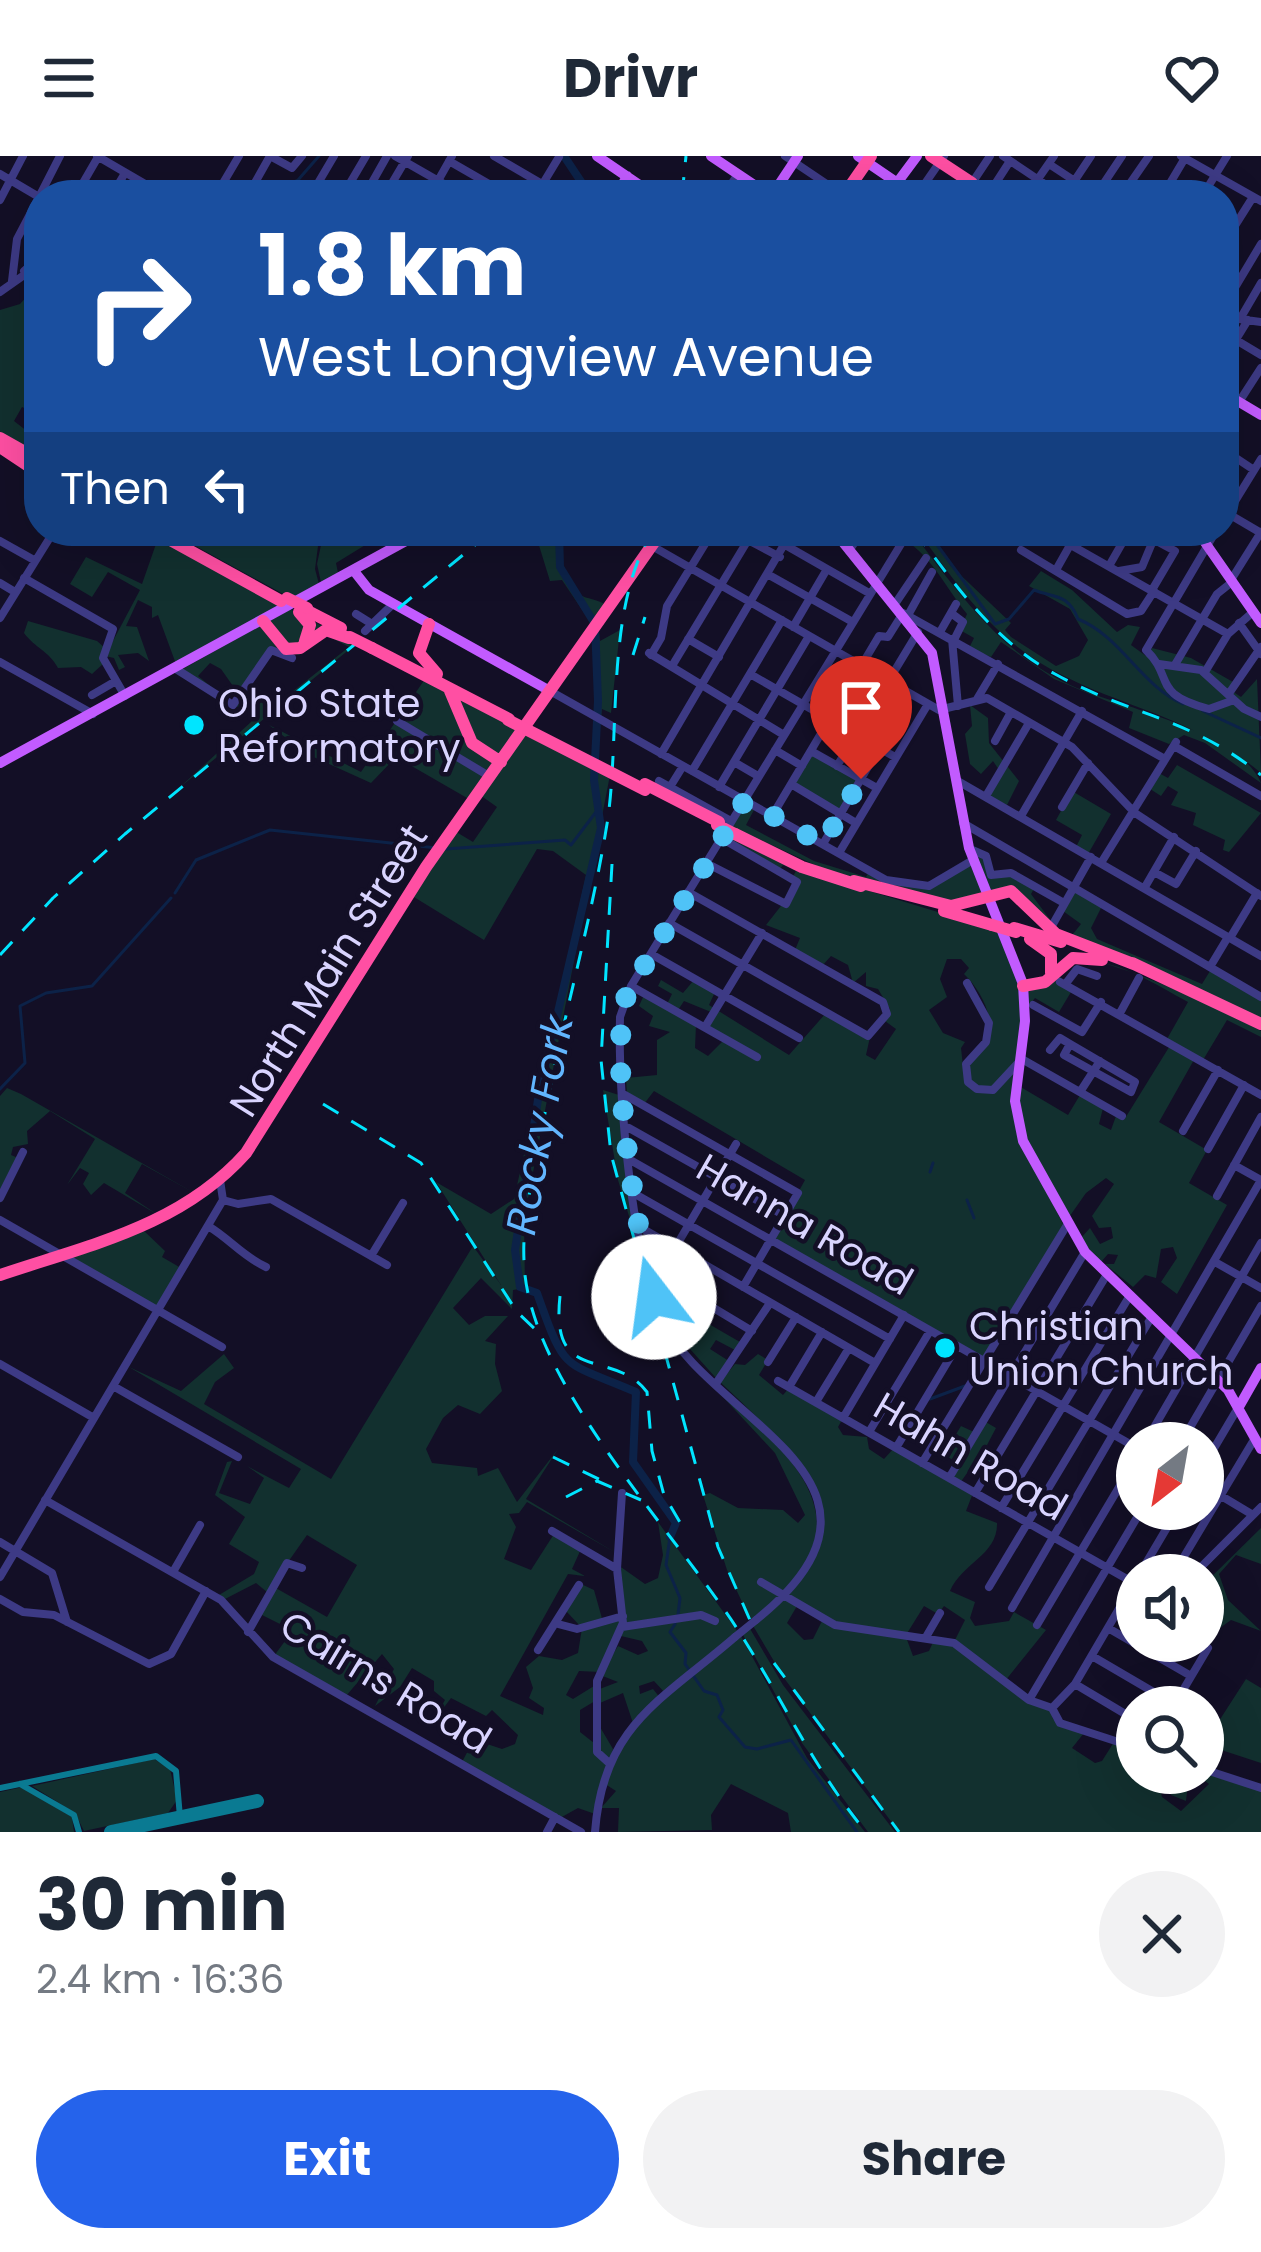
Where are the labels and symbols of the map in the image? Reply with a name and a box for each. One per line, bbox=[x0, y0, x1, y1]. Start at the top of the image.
pin bbox=[810, 656, 912, 779]
place label: Ohio State Reformatory bbox=[218, 676, 460, 776]
marker: Ohio State Reformatory bbox=[181, 712, 207, 738]
street label: North Main Street bbox=[216, 813, 441, 1127]
water label: Rocky Fork bbox=[491, 1009, 588, 1239]
street label: Hanna Road bbox=[686, 1140, 923, 1309]
position arrow bbox=[591, 1234, 717, 1360]
place label: Christian Union Church bbox=[969, 1299, 1233, 1399]
marker: Christian Union Church bbox=[932, 1335, 958, 1361]
street label: Hahn Road bbox=[864, 1379, 1078, 1534]
north arrow bbox=[1116, 1422, 1224, 1530]
street label: Cairns Road bbox=[270, 1598, 502, 1767]

